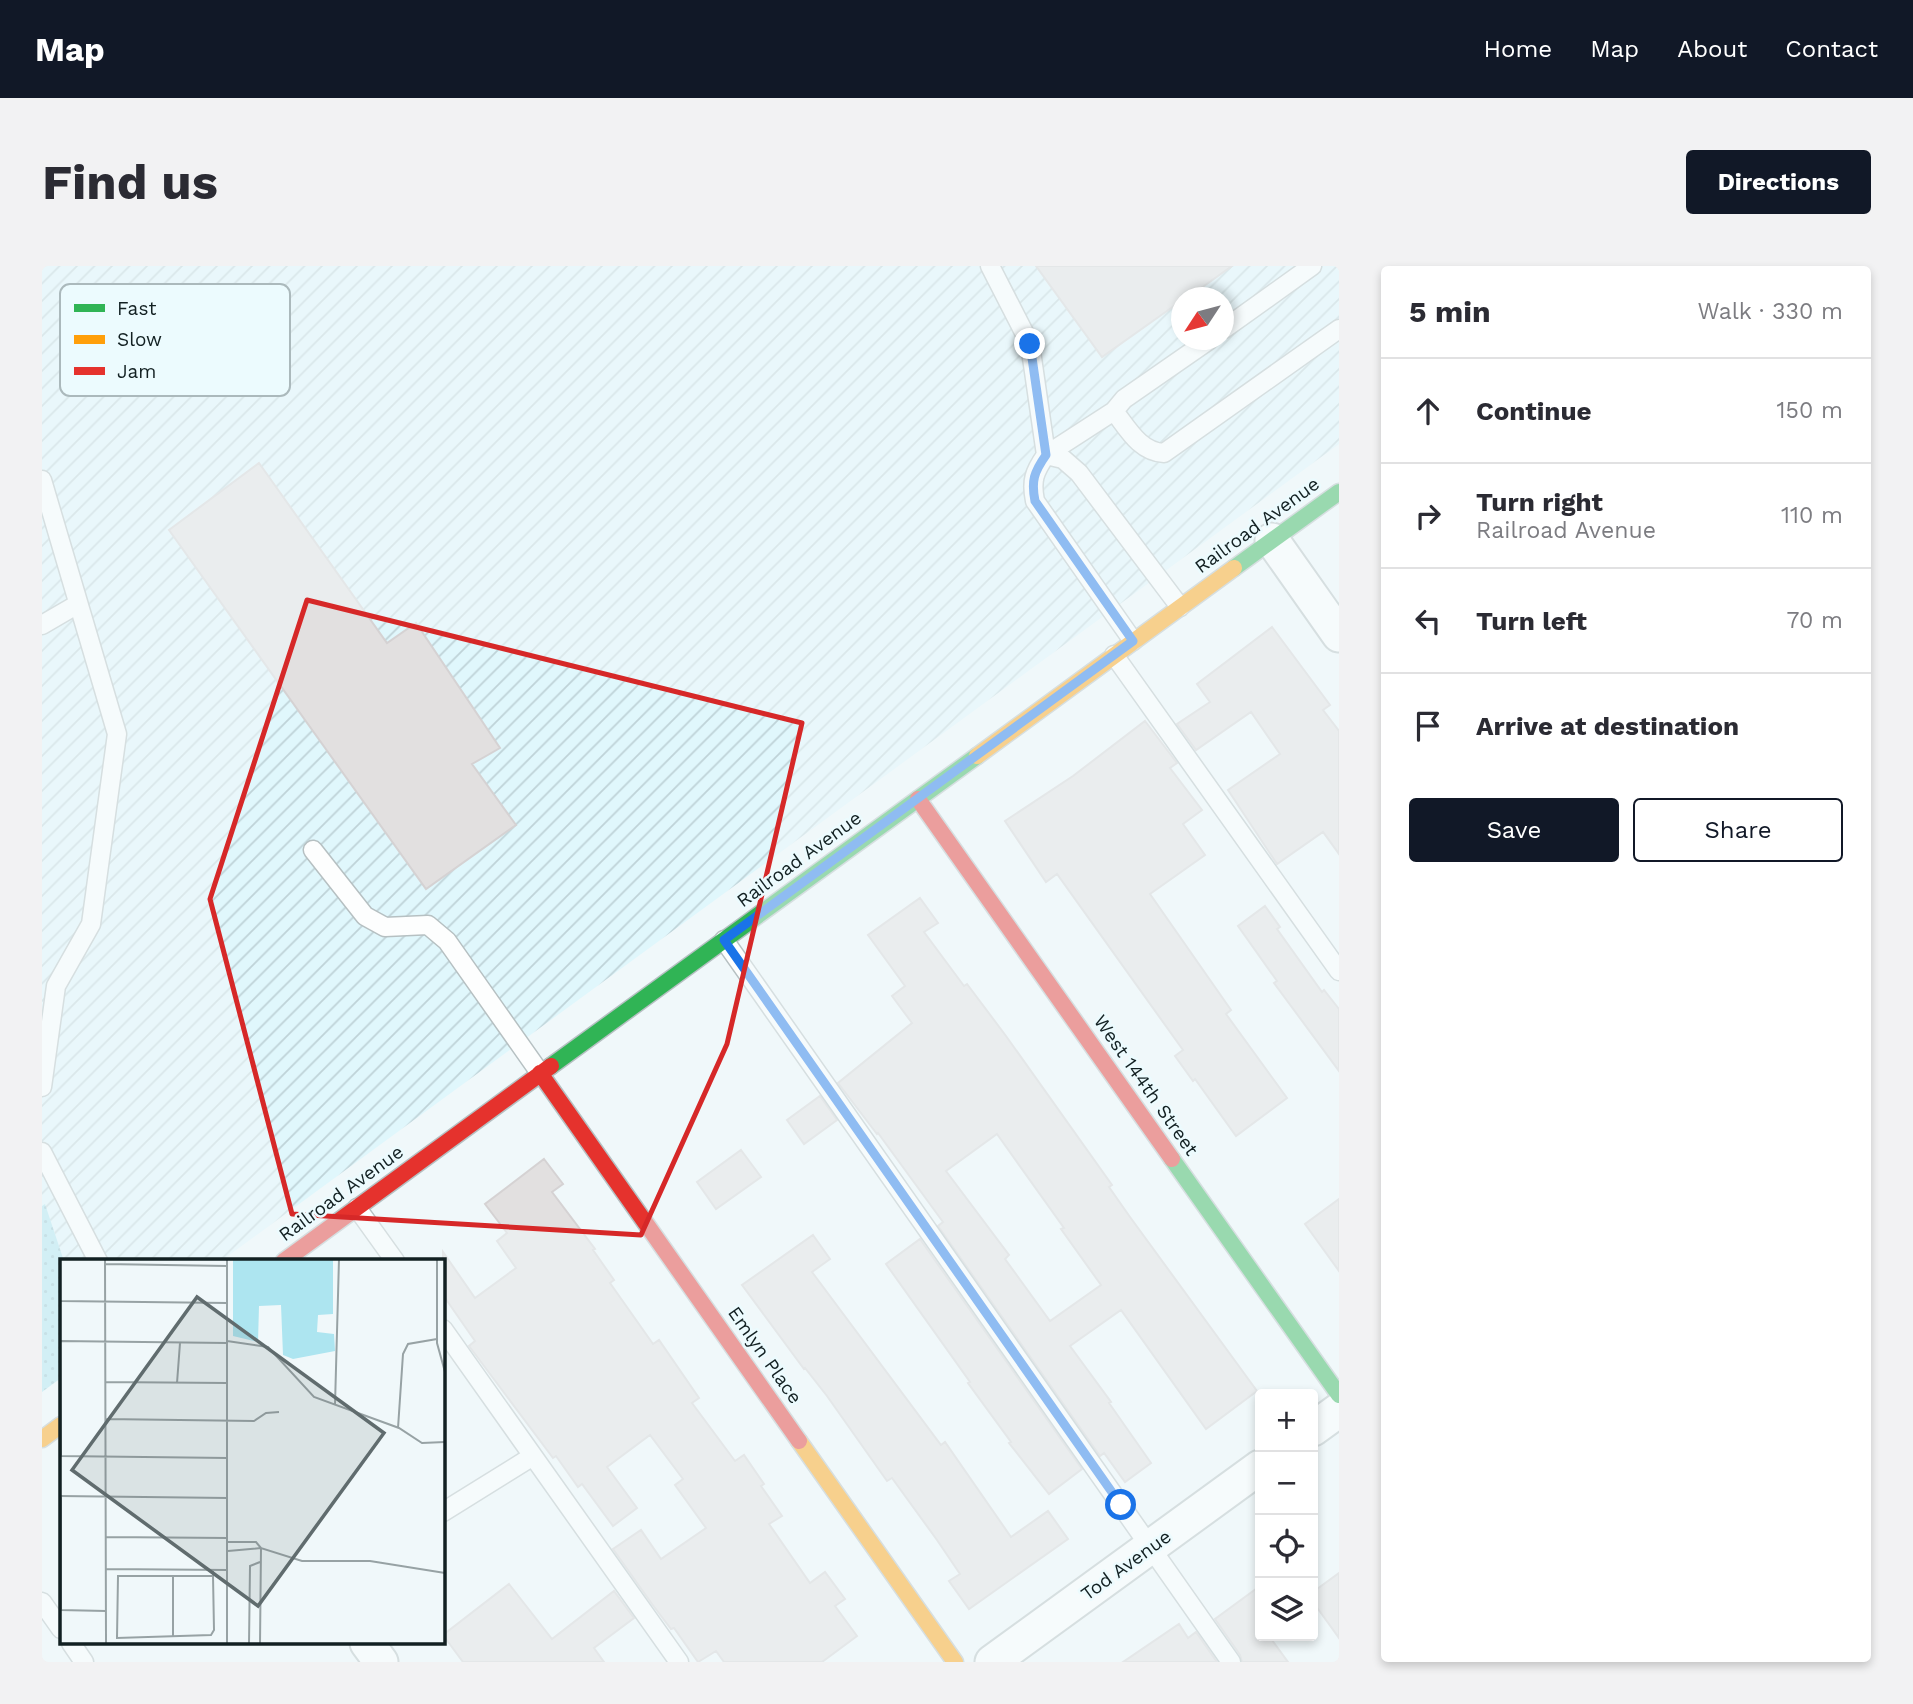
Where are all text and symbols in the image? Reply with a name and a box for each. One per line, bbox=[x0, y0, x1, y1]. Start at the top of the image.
text: Map bbox=[35, 30, 105, 69]
text: Home bbox=[1484, 35, 1552, 63]
text: Map bbox=[1590, 35, 1639, 63]
text: About bbox=[1677, 35, 1747, 63]
text: Contact bbox=[1785, 35, 1878, 63]
button: Directions bbox=[1686, 150, 1871, 214]
text: Find us bbox=[42, 153, 218, 211]
legend bbox=[60, 284, 290, 396]
north arrow bbox=[1171, 287, 1234, 350]
text: 5 min bbox=[1409, 294, 1491, 329]
text: Fast bbox=[117, 297, 156, 320]
text: Walk · 330 m bbox=[1697, 298, 1843, 325]
text: Slow bbox=[117, 328, 162, 351]
route end bbox=[1014, 328, 1045, 359]
text: Jam bbox=[117, 360, 156, 383]
icon: ahead bbox=[1409, 392, 1447, 430]
text: Continue bbox=[1476, 396, 1592, 426]
text: 150 m bbox=[1777, 397, 1843, 424]
street label: Railroad Avenue bbox=[1190, 472, 1324, 578]
text: Turn right bbox=[1476, 487, 1603, 517]
icon: right bbox=[1409, 497, 1447, 535]
text: 110 m bbox=[1781, 502, 1843, 529]
text: Railroad Avenue bbox=[1476, 517, 1656, 544]
icon: left bbox=[1409, 602, 1447, 640]
text: Turn left bbox=[1476, 606, 1587, 636]
text: 70 m bbox=[1786, 607, 1843, 634]
icon: arrive bbox=[1409, 707, 1447, 745]
text: Arrive at destination bbox=[1476, 711, 1739, 741]
button: Save bbox=[1409, 798, 1619, 862]
button: Share bbox=[1633, 798, 1843, 862]
street label: Railroad Avenue bbox=[732, 806, 866, 912]
street label: West 144th Street bbox=[1089, 1010, 1203, 1160]
street label: Railroad Avenue bbox=[274, 1140, 408, 1246]
inset map bbox=[60, 1259, 444, 1644]
street label: Emlyn Place bbox=[723, 1302, 807, 1408]
map controls bbox=[1255, 1389, 1318, 1641]
button: + bbox=[1255, 1389, 1318, 1452]
button: − bbox=[1255, 1452, 1318, 1515]
route start bbox=[1105, 1489, 1136, 1520]
button: locate bbox=[1255, 1515, 1318, 1578]
street label: Tod Avenue bbox=[1077, 1525, 1175, 1605]
button: layers bbox=[1255, 1578, 1318, 1641]

